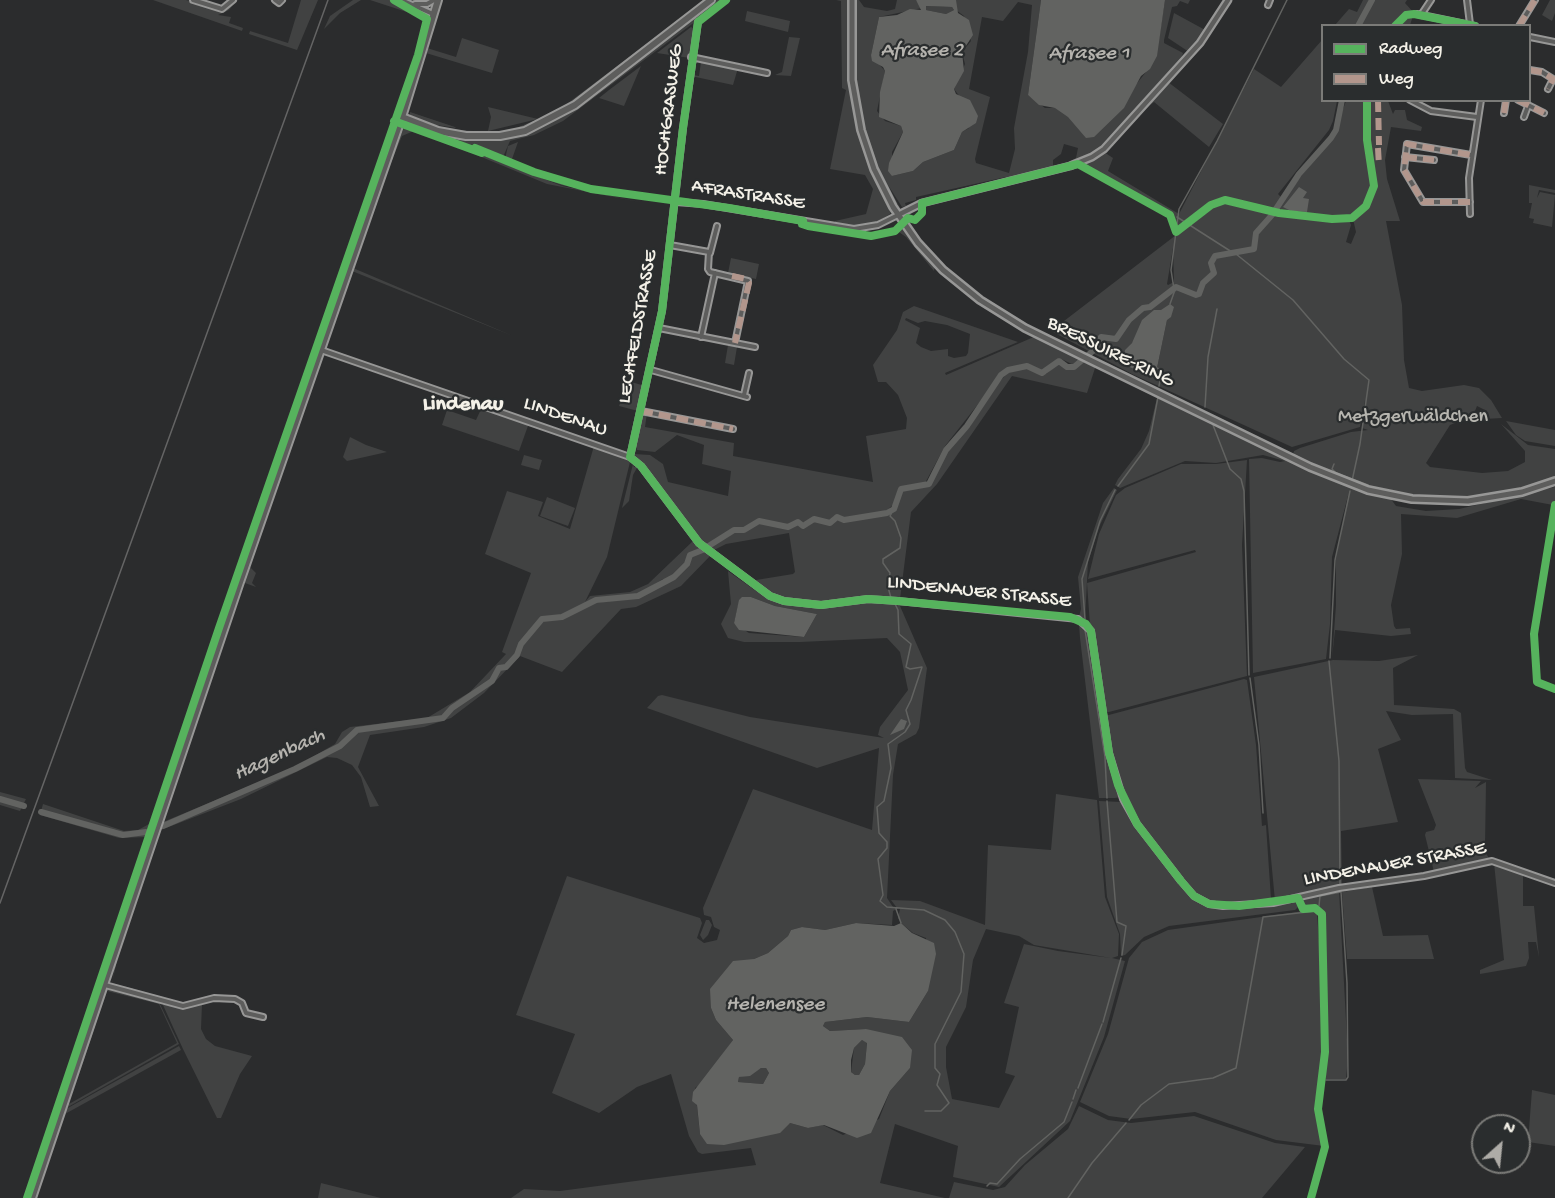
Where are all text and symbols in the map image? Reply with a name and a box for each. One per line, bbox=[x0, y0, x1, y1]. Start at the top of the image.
legend bbox=[1321, 24, 1531, 102]
water label: Afrasee 2 bbox=[881, 39, 963, 65]
text: Radweg bbox=[1379, 39, 1442, 60]
water label: Afrasee 1 bbox=[1049, 42, 1129, 68]
street label: HOCHGRASWEG bbox=[650, 43, 690, 177]
text: Weg bbox=[1379, 69, 1414, 90]
street label: AFRASTRASSE bbox=[690, 175, 806, 217]
street label: LECHFELDSTRASSE bbox=[614, 248, 664, 406]
street label: BRESSUIRE-RING bbox=[1043, 312, 1177, 394]
street label: LINDENAU bbox=[520, 392, 610, 444]
district label: Lindenau bbox=[423, 393, 503, 419]
park label: Metzgerwäldchen bbox=[1338, 406, 1488, 430]
street label: LINDENAUER STRASSE bbox=[886, 571, 1072, 615]
water label: Hagenbach bbox=[230, 724, 330, 788]
street label: LINDENAUER STRASSE bbox=[1302, 837, 1488, 893]
water label: Helenensee bbox=[726, 993, 824, 1019]
north arrow bbox=[1471, 1114, 1531, 1174]
text: N bbox=[1500, 1118, 1517, 1140]

